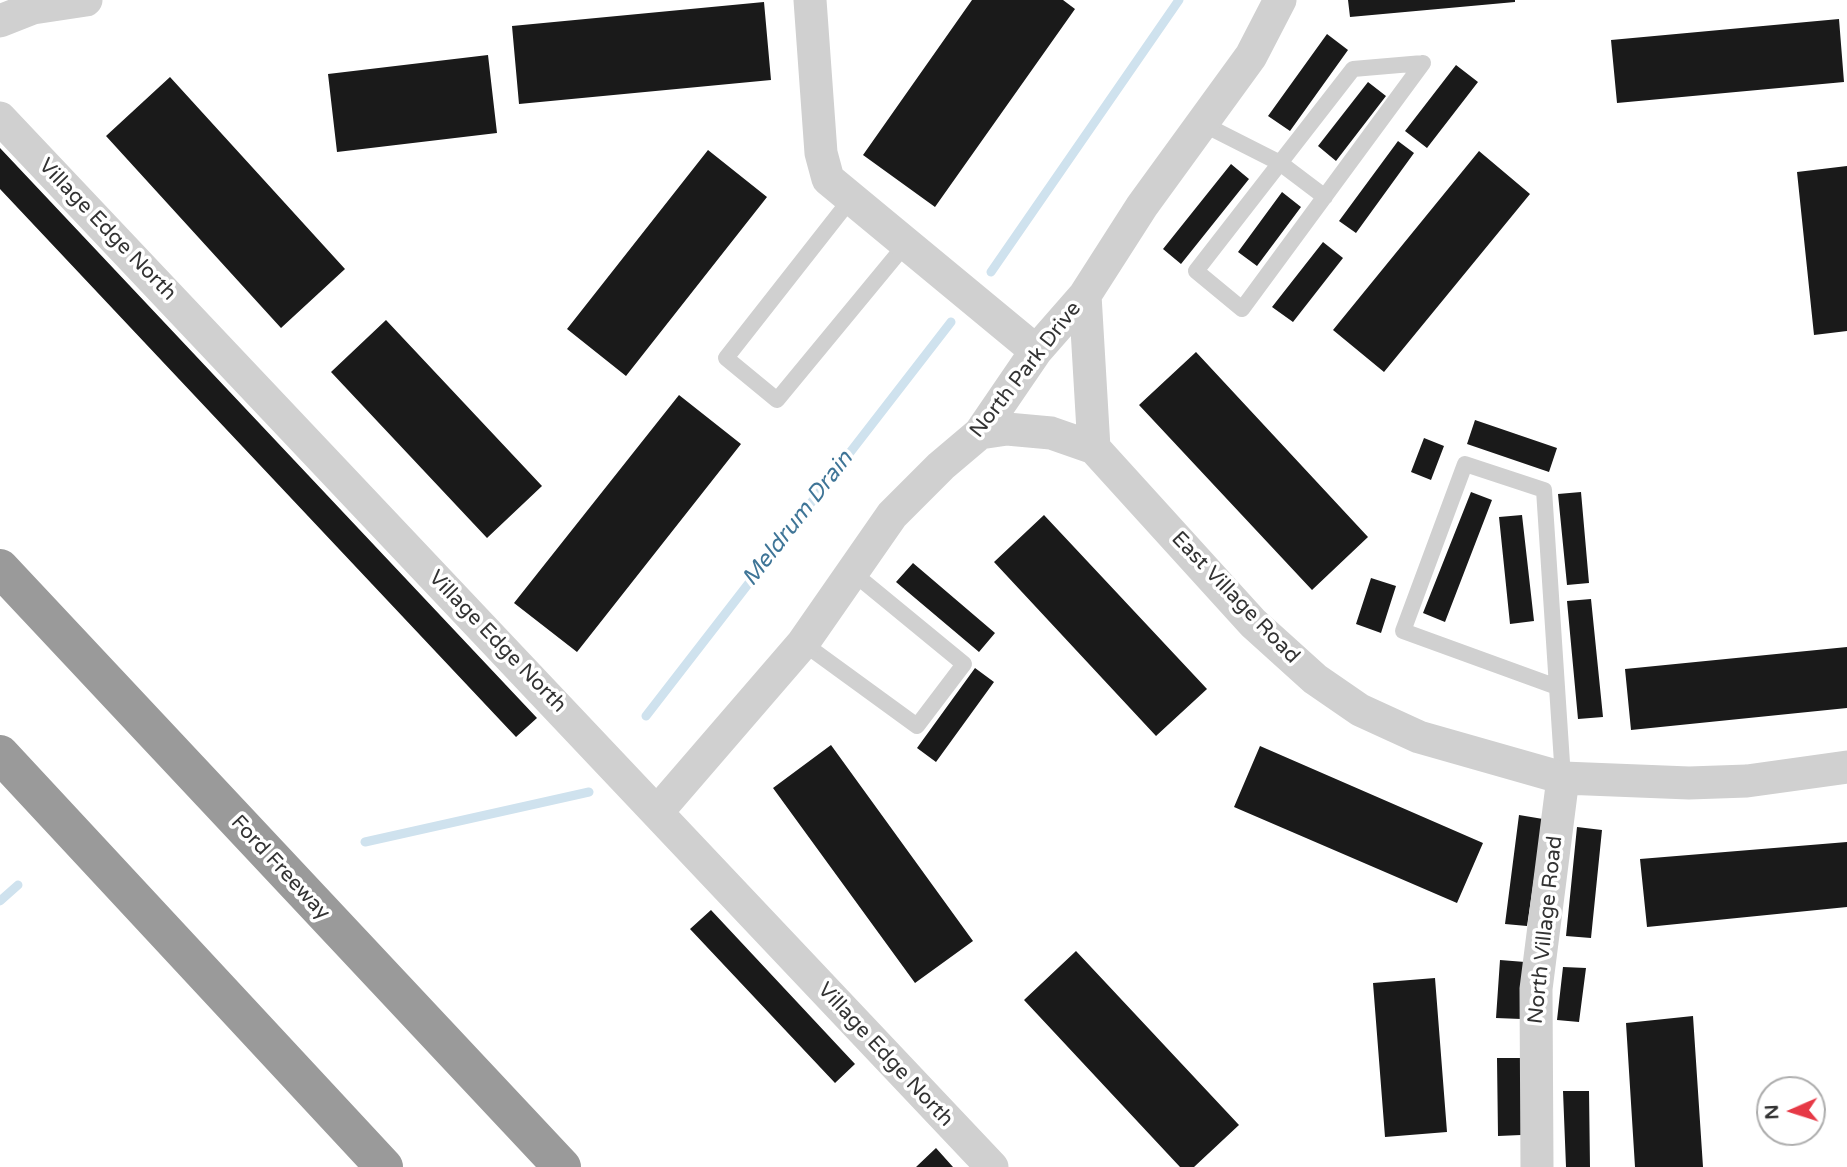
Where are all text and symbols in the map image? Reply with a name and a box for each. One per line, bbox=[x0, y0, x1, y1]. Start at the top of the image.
street label: Village Edge North bbox=[33, 154, 181, 306]
street label: North Park Drive bbox=[965, 297, 1087, 443]
water label: Meldrum Drain bbox=[737, 446, 859, 592]
street label: East Village Road bbox=[1166, 527, 1304, 669]
street label: Village Edge North bbox=[423, 566, 571, 718]
street label: Ford Freeway bbox=[225, 810, 335, 926]
street label: North Village Road bbox=[1524, 835, 1568, 1025]
street label: Village Edge North bbox=[812, 978, 958, 1132]
north arrow bbox=[1756, 1076, 1826, 1146]
text: N bbox=[1761, 1104, 1783, 1120]

